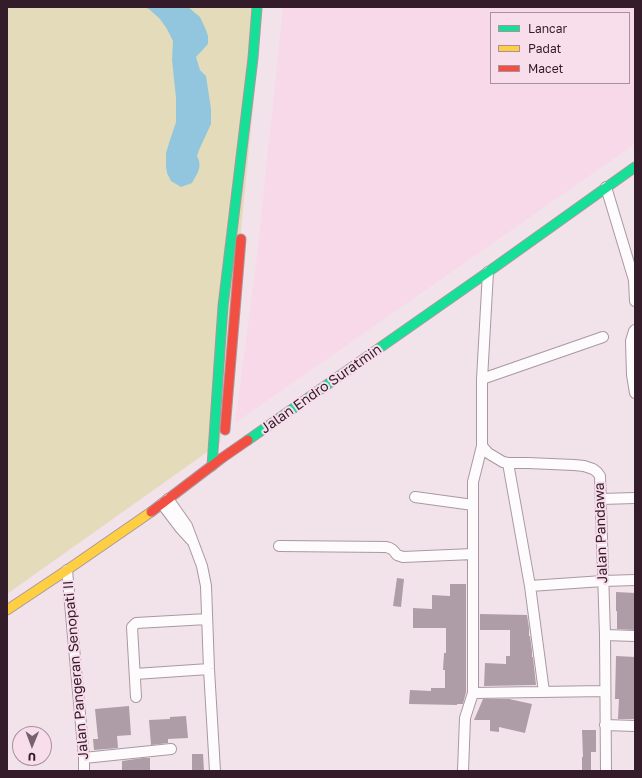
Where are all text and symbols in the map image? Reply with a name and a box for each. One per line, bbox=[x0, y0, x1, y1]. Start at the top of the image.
legend bbox=[490, 12, 630, 84]
text: Lancar bbox=[528, 21, 567, 36]
text: Padat bbox=[528, 41, 561, 56]
text: Macet bbox=[528, 61, 563, 76]
street label: Jalan Endro Suratmin bbox=[257, 341, 385, 437]
street label: Jalan Pandawa bbox=[591, 482, 611, 584]
street label: Jalan Pangeran Senopati II bbox=[60, 580, 92, 760]
north arrow bbox=[12, 726, 52, 766]
text: U bbox=[28, 751, 36, 764]

